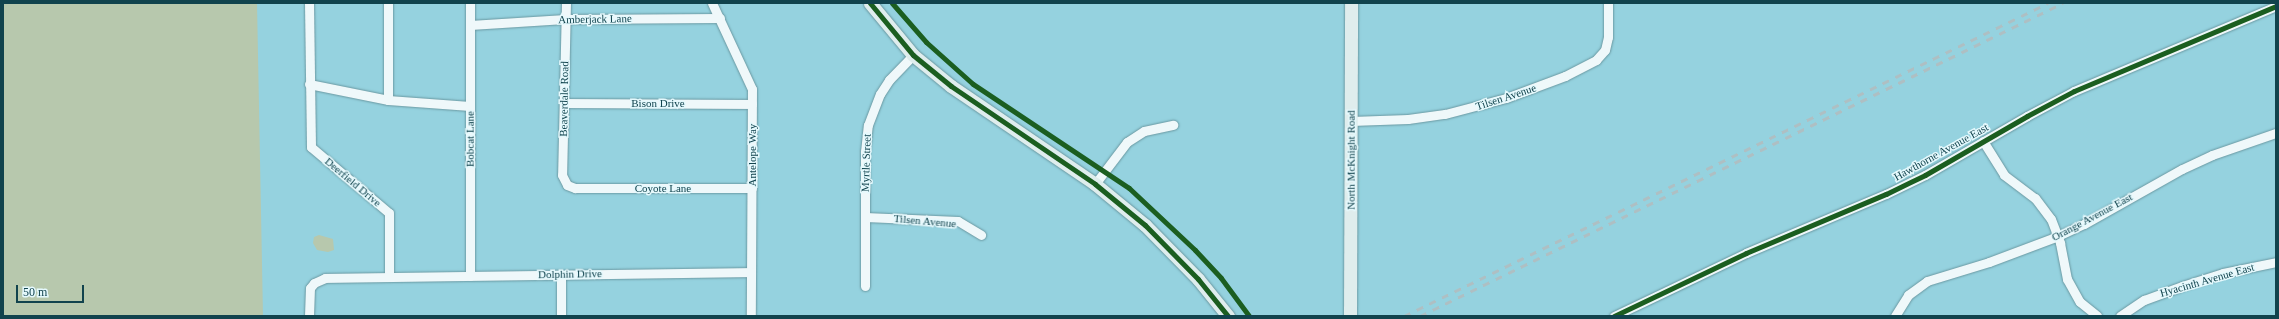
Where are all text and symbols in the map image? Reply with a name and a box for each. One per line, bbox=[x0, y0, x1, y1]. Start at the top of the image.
street label: Amberjack Lane bbox=[558, 12, 632, 26]
street label: Beaverdale Road bbox=[557, 61, 571, 137]
street label: Tilsen Avenue bbox=[1474, 81, 1538, 113]
street label: Bison Drive bbox=[631, 96, 685, 110]
street label: North McKnight Road bbox=[1344, 110, 1358, 210]
street label: Bobcat Lane bbox=[463, 111, 477, 167]
street label: Hawthorne Avenue East bbox=[1891, 120, 1991, 184]
street label: Antelope Way bbox=[745, 124, 759, 186]
street label: Myrtle Street bbox=[858, 134, 874, 192]
street label: Deerfield Drive bbox=[322, 155, 384, 209]
street label: Coyote Lane bbox=[635, 181, 691, 195]
street label: Orange Avenue East bbox=[2049, 190, 2135, 244]
street label: Tilsen Avenue bbox=[893, 212, 957, 230]
street label: Hyacinth Avenue East bbox=[2158, 260, 2256, 300]
street label: Dolphin Drive bbox=[538, 267, 602, 281]
scale bar bbox=[18, 277, 86, 303]
text: 50 m bbox=[23, 285, 47, 299]

